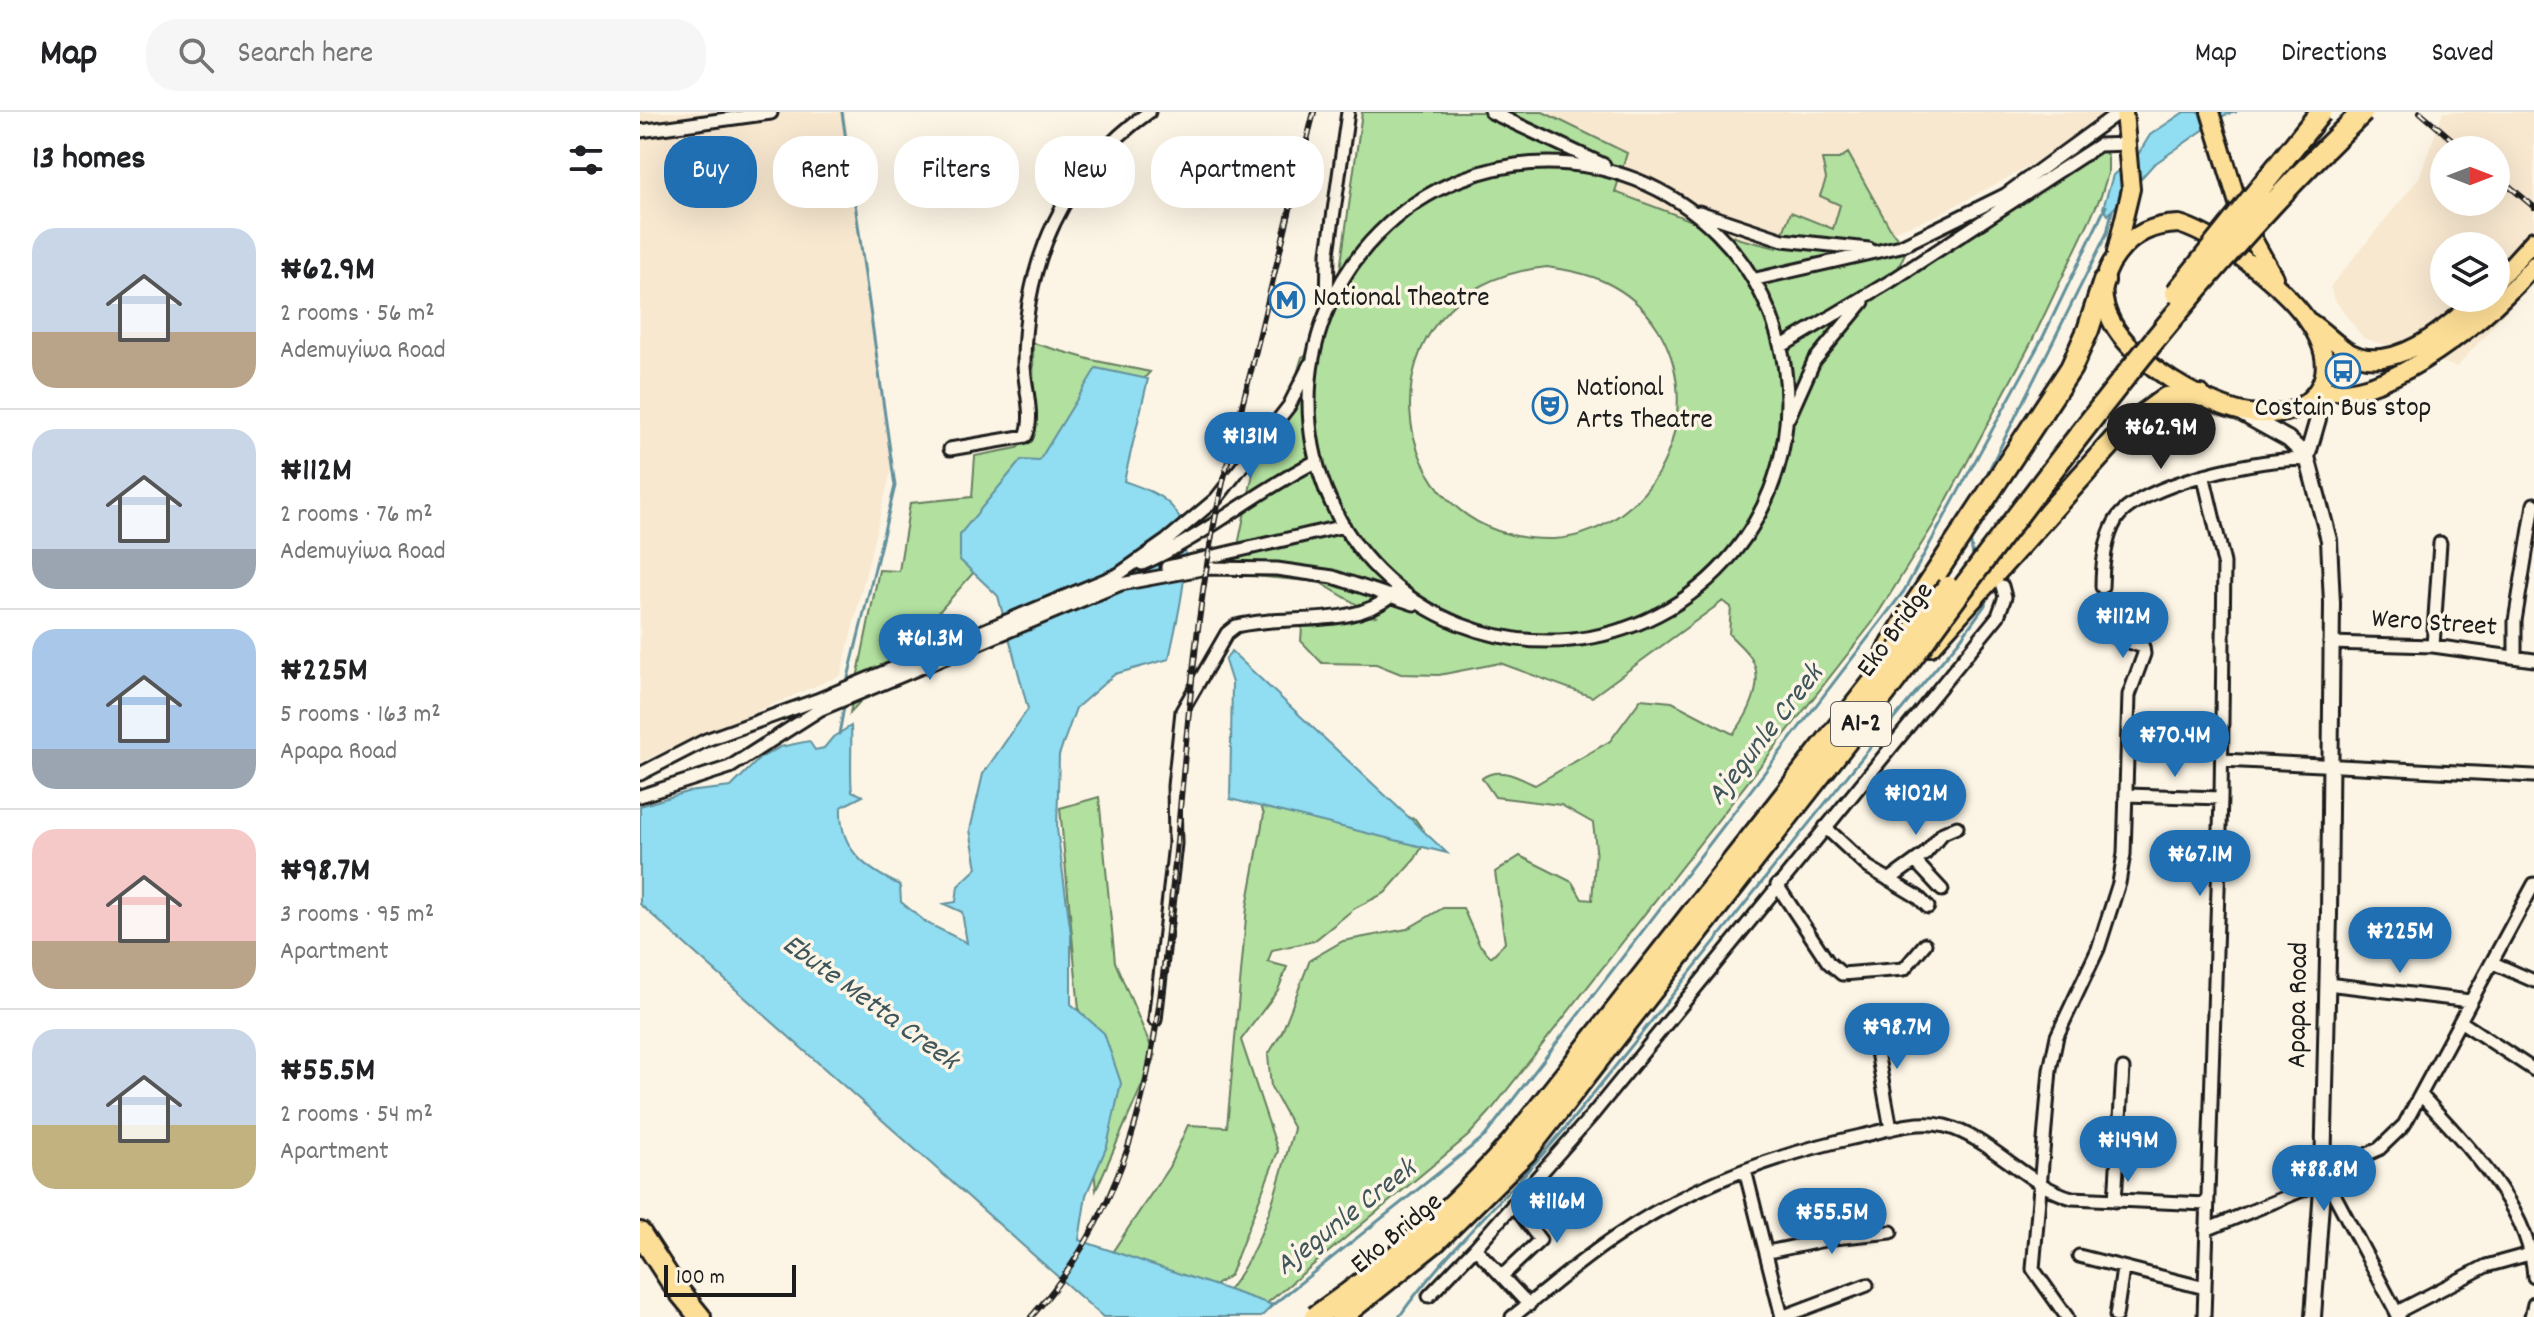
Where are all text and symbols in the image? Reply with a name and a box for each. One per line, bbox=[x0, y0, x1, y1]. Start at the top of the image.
search box bbox=[146, 19, 706, 91]
text: Map bbox=[40, 28, 98, 83]
icon: search bbox=[174, 33, 218, 77]
text: Search here bbox=[238, 34, 373, 77]
text: Map bbox=[2195, 35, 2237, 75]
text: Directions bbox=[2281, 35, 2387, 75]
text: Saved bbox=[2431, 35, 2494, 75]
text: 13 homes bbox=[32, 136, 146, 185]
chip: Buy bbox=[664, 136, 757, 208]
chip: Rent bbox=[773, 136, 878, 208]
chip: Filters bbox=[894, 136, 1019, 208]
chip: New bbox=[1035, 136, 1135, 208]
chip: Apartment bbox=[1151, 136, 1324, 208]
north arrow bbox=[2430, 136, 2510, 216]
map controls bbox=[2430, 136, 2510, 312]
icon: filters bbox=[564, 138, 608, 182]
button: layers bbox=[2430, 232, 2510, 312]
text: ₦62.9M bbox=[280, 247, 375, 296]
icon: home bbox=[96, 260, 192, 356]
place label: National Theatre bbox=[1313, 280, 1490, 320]
metro station icon: National Theatre bbox=[1268, 281, 1306, 319]
text: 2 rooms · 56 m² bbox=[280, 296, 435, 333]
text: Ademuyiwa Road bbox=[280, 333, 446, 370]
bus stop icon: Costain Bus stop bbox=[2324, 352, 2362, 390]
place label: National Arts Theatre bbox=[1576, 370, 1713, 442]
theatre icon: National Arts Theatre bbox=[1531, 387, 1569, 425]
place label: Costain Bus stop bbox=[2254, 390, 2432, 430]
pin: ₦62.9M bbox=[2096, 403, 2226, 471]
text: ₦62.9M bbox=[2125, 410, 2197, 447]
pin: ₦131M bbox=[1194, 412, 1306, 480]
text: ₦131M bbox=[1222, 419, 1278, 456]
text: ₦112M bbox=[280, 448, 352, 497]
icon: home bbox=[96, 461, 192, 557]
text: 2 rooms · 76 m² bbox=[280, 497, 433, 534]
text: Ademuyiwa Road bbox=[280, 534, 446, 571]
street label: Eko Bridge bbox=[1849, 575, 1945, 687]
pin: ₦112M bbox=[2067, 592, 2179, 660]
text: ₦112M bbox=[2095, 599, 2151, 636]
street label: Wero Street bbox=[2370, 601, 2498, 649]
pin: ₦61.3M bbox=[865, 614, 995, 682]
text: ₦61.3M bbox=[897, 621, 963, 658]
text: ₦225M bbox=[280, 648, 368, 697]
water label: Ajegunle Creek bbox=[1698, 654, 1838, 816]
icon: home bbox=[96, 661, 192, 757]
text: 5 rooms · 163 m² bbox=[280, 697, 441, 734]
road number: A1-2 bbox=[1831, 702, 1891, 746]
pin: ₦70.4M bbox=[2110, 711, 2240, 779]
text: ₦70.4M bbox=[2139, 718, 2211, 755]
text: Apapa Road bbox=[280, 734, 397, 771]
pin: ₦102M bbox=[1860, 769, 1972, 837]
text: ₦102M bbox=[1884, 776, 1948, 813]
pin: ₦67.1M bbox=[2135, 830, 2265, 898]
text: ₦67.1M bbox=[2167, 837, 2233, 874]
text: ₦98.7M bbox=[280, 848, 370, 897]
icon: home bbox=[96, 861, 192, 957]
text: 3 rooms · 95 m² bbox=[280, 897, 434, 934]
pin: ₦225M bbox=[2344, 907, 2456, 975]
text: ₦225M bbox=[2366, 914, 2434, 951]
water label: Ebute Metta Creek bbox=[772, 925, 968, 1084]
text: Apartment bbox=[280, 934, 389, 971]
street label: Apapa Road bbox=[2279, 942, 2321, 1068]
pin: ₦98.7M bbox=[1832, 1003, 1962, 1071]
text: ₦98.7M bbox=[1863, 1010, 1931, 1047]
text: ₦55.5M bbox=[280, 1048, 375, 1097]
icon: home bbox=[96, 1061, 192, 1157]
text: 2 rooms · 54 m² bbox=[280, 1097, 433, 1134]
pin: ₦149M bbox=[2072, 1116, 2184, 1184]
text: ₦149M bbox=[2098, 1123, 2158, 1160]
text: Apartment bbox=[280, 1134, 389, 1171]
pin: ₦88.8M bbox=[2259, 1145, 2389, 1213]
water label: Ajegunle Creek bbox=[1267, 1148, 1429, 1288]
text: ₦88.8M bbox=[2290, 1152, 2358, 1189]
pin: ₦116M bbox=[1501, 1177, 1613, 1245]
street label: Eko Bridge bbox=[1343, 1184, 1453, 1286]
text: ₦116M bbox=[1529, 1184, 1585, 1221]
pin: ₦55.5M bbox=[1767, 1188, 1897, 1256]
text: ₦55.5M bbox=[1796, 1195, 1868, 1232]
scale bar bbox=[664, 1261, 796, 1297]
text: 100 m bbox=[676, 1263, 725, 1294]

